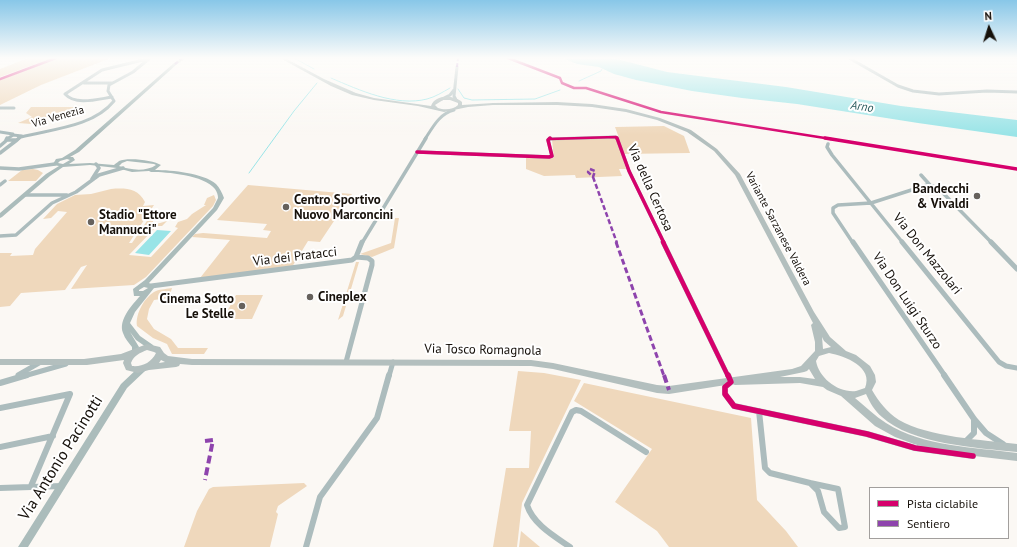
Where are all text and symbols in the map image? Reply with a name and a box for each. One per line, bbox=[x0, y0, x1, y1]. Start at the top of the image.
north arrow bbox=[969, 8, 1009, 48]
text: N bbox=[984, 9, 992, 23]
water label: Arno bbox=[850, 98, 874, 116]
street label: Via Venezia bbox=[30, 103, 86, 131]
street label: Via della Certosa bbox=[624, 142, 676, 234]
street label: Variante Sarzanese Valdera bbox=[742, 170, 814, 288]
place label: Bandecchi & Vivaldi bbox=[913, 181, 969, 212]
marker: Bandecchi & Vivaldi bbox=[972, 191, 982, 201]
place label: Centro Sportivo Nuovo Marconcini bbox=[294, 192, 393, 223]
marker: Centro Sportivo Nuovo Marconcini bbox=[281, 202, 291, 212]
place label: Stadio "Ettore Mannucci" bbox=[99, 207, 177, 238]
street label: Via Don Mazzolari bbox=[889, 210, 965, 298]
marker: Stadio "Ettore Mannucci" bbox=[86, 217, 96, 227]
street label: Via dei Pratacci bbox=[252, 244, 338, 270]
street label: Via Don Luigi Sturzo bbox=[869, 250, 945, 352]
place label: Cineplex bbox=[318, 289, 366, 305]
place label: Cinema Sotto Le Stelle bbox=[160, 291, 234, 322]
marker: Cineplex bbox=[305, 292, 315, 302]
marker: Cinema Sotto Le Stelle bbox=[237, 301, 247, 311]
street label: Via Tosco Romagnola bbox=[424, 341, 542, 359]
street label: Via Antonio Pacinotti bbox=[15, 392, 107, 524]
legend bbox=[869, 487, 1009, 539]
text: Pista ciclabile bbox=[907, 496, 978, 511]
text: Sentiero bbox=[907, 516, 950, 531]

